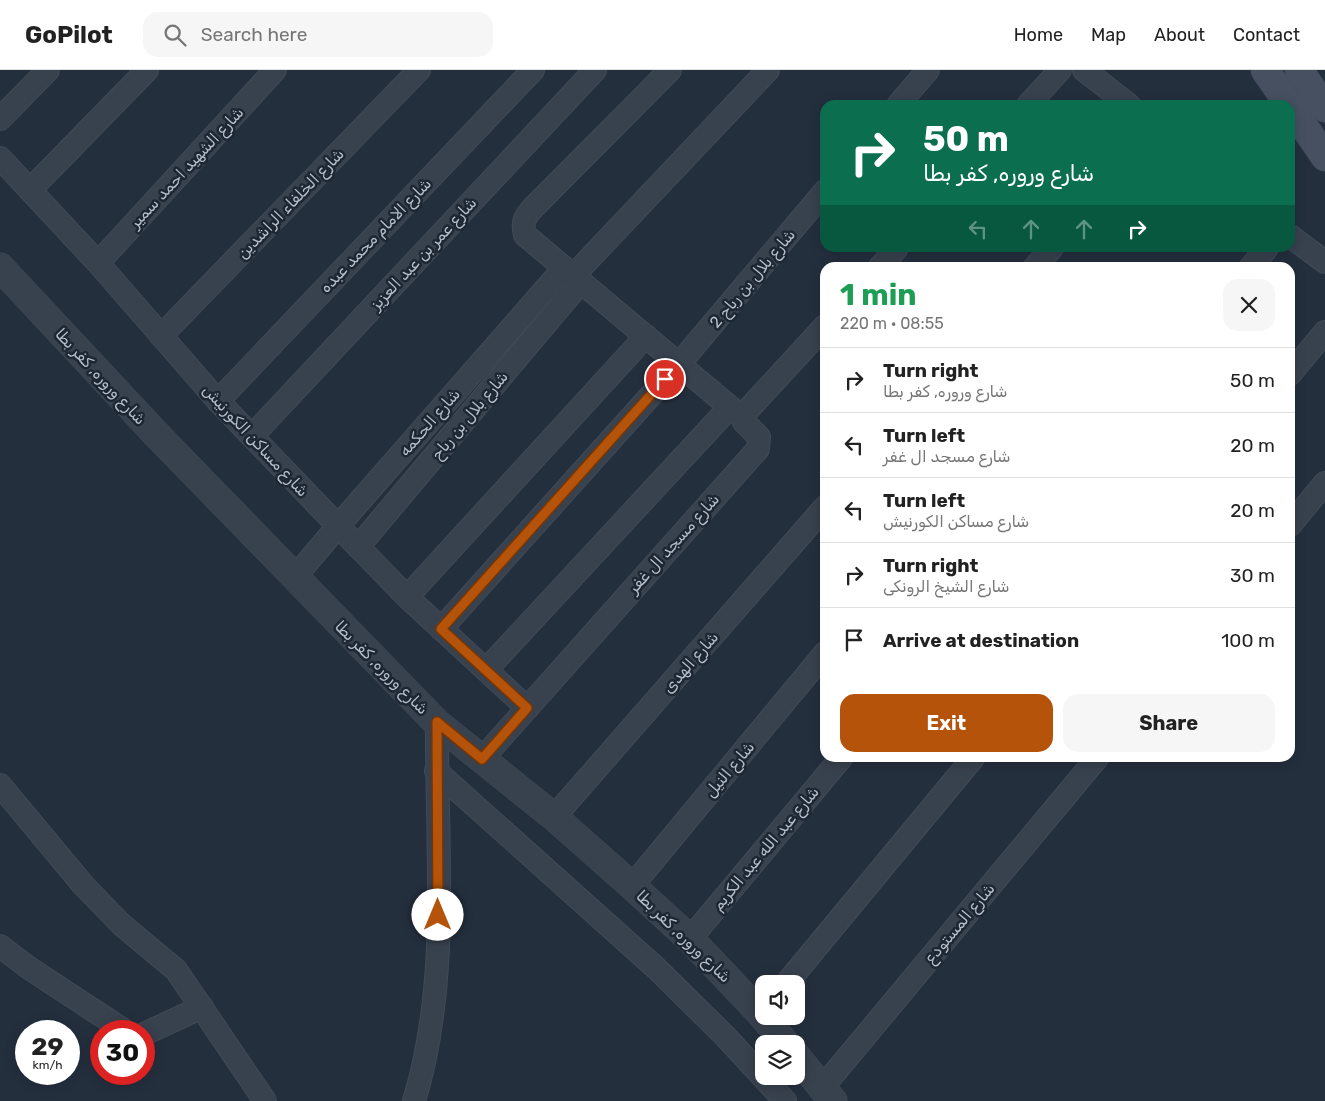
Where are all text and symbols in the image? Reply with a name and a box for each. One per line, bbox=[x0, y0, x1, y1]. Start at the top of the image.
search box bbox=[143, 12, 493, 57]
text: GoPilot bbox=[25, 21, 113, 49]
icon: search bbox=[161, 21, 189, 49]
text: Search here bbox=[201, 23, 307, 46]
text: Home bbox=[1014, 24, 1063, 46]
text: Map bbox=[1091, 24, 1126, 46]
text: About bbox=[1154, 24, 1205, 46]
text: Contact bbox=[1233, 24, 1300, 46]
street label: شارع الشهيد احمد سمير bbox=[125, 103, 249, 234]
text: 50 m bbox=[923, 118, 1009, 160]
icon: right bbox=[840, 120, 905, 185]
street label: شارع الخلفاء الراشدين bbox=[233, 144, 349, 264]
text: شارع وروره, كفر بطا bbox=[923, 160, 1094, 187]
street label: شارع الامام محمد عبده bbox=[316, 174, 436, 298]
street label: شارع عمر بن عبد العزيز bbox=[366, 193, 482, 316]
icon: left bbox=[964, 215, 992, 243]
icon: ahead bbox=[1017, 215, 1045, 243]
icon: ahead bbox=[1070, 215, 1098, 243]
icon: right bbox=[1123, 215, 1151, 243]
street label: شارع بلال بن رباح 2 bbox=[706, 225, 801, 333]
text: 1 min bbox=[840, 277, 917, 313]
button: close bbox=[1223, 279, 1275, 331]
text: 220 m · 08:55 bbox=[840, 314, 944, 333]
street label: شارع وروره, كفر بطا bbox=[50, 324, 150, 430]
pin bbox=[644, 358, 686, 400]
text: Turn right bbox=[883, 359, 978, 382]
icon: arrive bbox=[651, 365, 679, 393]
icon: right bbox=[840, 366, 868, 394]
street label: شارع بلال بن رباح bbox=[427, 367, 513, 465]
text: 50 m bbox=[1230, 369, 1275, 392]
street label: شارع مساكن الكورنيش bbox=[197, 380, 312, 502]
text: شارع وروره, كفر بطا bbox=[883, 382, 1008, 401]
street label: شارع الحكمه bbox=[395, 385, 465, 461]
text: Turn left bbox=[883, 424, 965, 447]
icon: left bbox=[840, 431, 868, 459]
text: 20 m bbox=[1230, 434, 1275, 457]
text: شارع مسجد ال غفر bbox=[883, 447, 1011, 466]
text: Turn left bbox=[883, 489, 965, 512]
street label: شارع مسجد ال غفر bbox=[623, 490, 725, 599]
icon: left bbox=[840, 496, 868, 524]
text: 20 m bbox=[1230, 499, 1275, 522]
text: شارع مساكن الكورنيش bbox=[883, 512, 1029, 531]
text: Turn right bbox=[883, 554, 978, 577]
icon: right bbox=[840, 561, 868, 589]
text: 30 m bbox=[1230, 564, 1275, 587]
text: شارع الشيخ الرونكى bbox=[883, 577, 1009, 596]
street label: شارع وروره, كفر بطا bbox=[329, 617, 432, 720]
icon: arrive bbox=[840, 626, 868, 654]
street label: شارع الهدى bbox=[658, 628, 724, 698]
text: Arrive at destination bbox=[883, 629, 1079, 652]
text: 100 m bbox=[1221, 629, 1275, 652]
button: Exit bbox=[840, 694, 1053, 752]
button: Share bbox=[1063, 694, 1275, 752]
street label: شارع النيل bbox=[700, 737, 760, 802]
street label: شارع عبد الله عبد الكريم bbox=[708, 782, 824, 916]
street label: شارع المستودع bbox=[920, 879, 1000, 969]
street label: شارع وروره, كفر بطا bbox=[631, 886, 735, 988]
position arrow bbox=[411, 888, 463, 940]
map controls bbox=[755, 975, 805, 1085]
button: sound bbox=[755, 975, 805, 1025]
speed limit sign: 30 bbox=[90, 1020, 155, 1085]
text: 29 bbox=[31, 1032, 64, 1061]
button: layers bbox=[755, 1035, 805, 1085]
text: km/h bbox=[33, 1058, 62, 1072]

